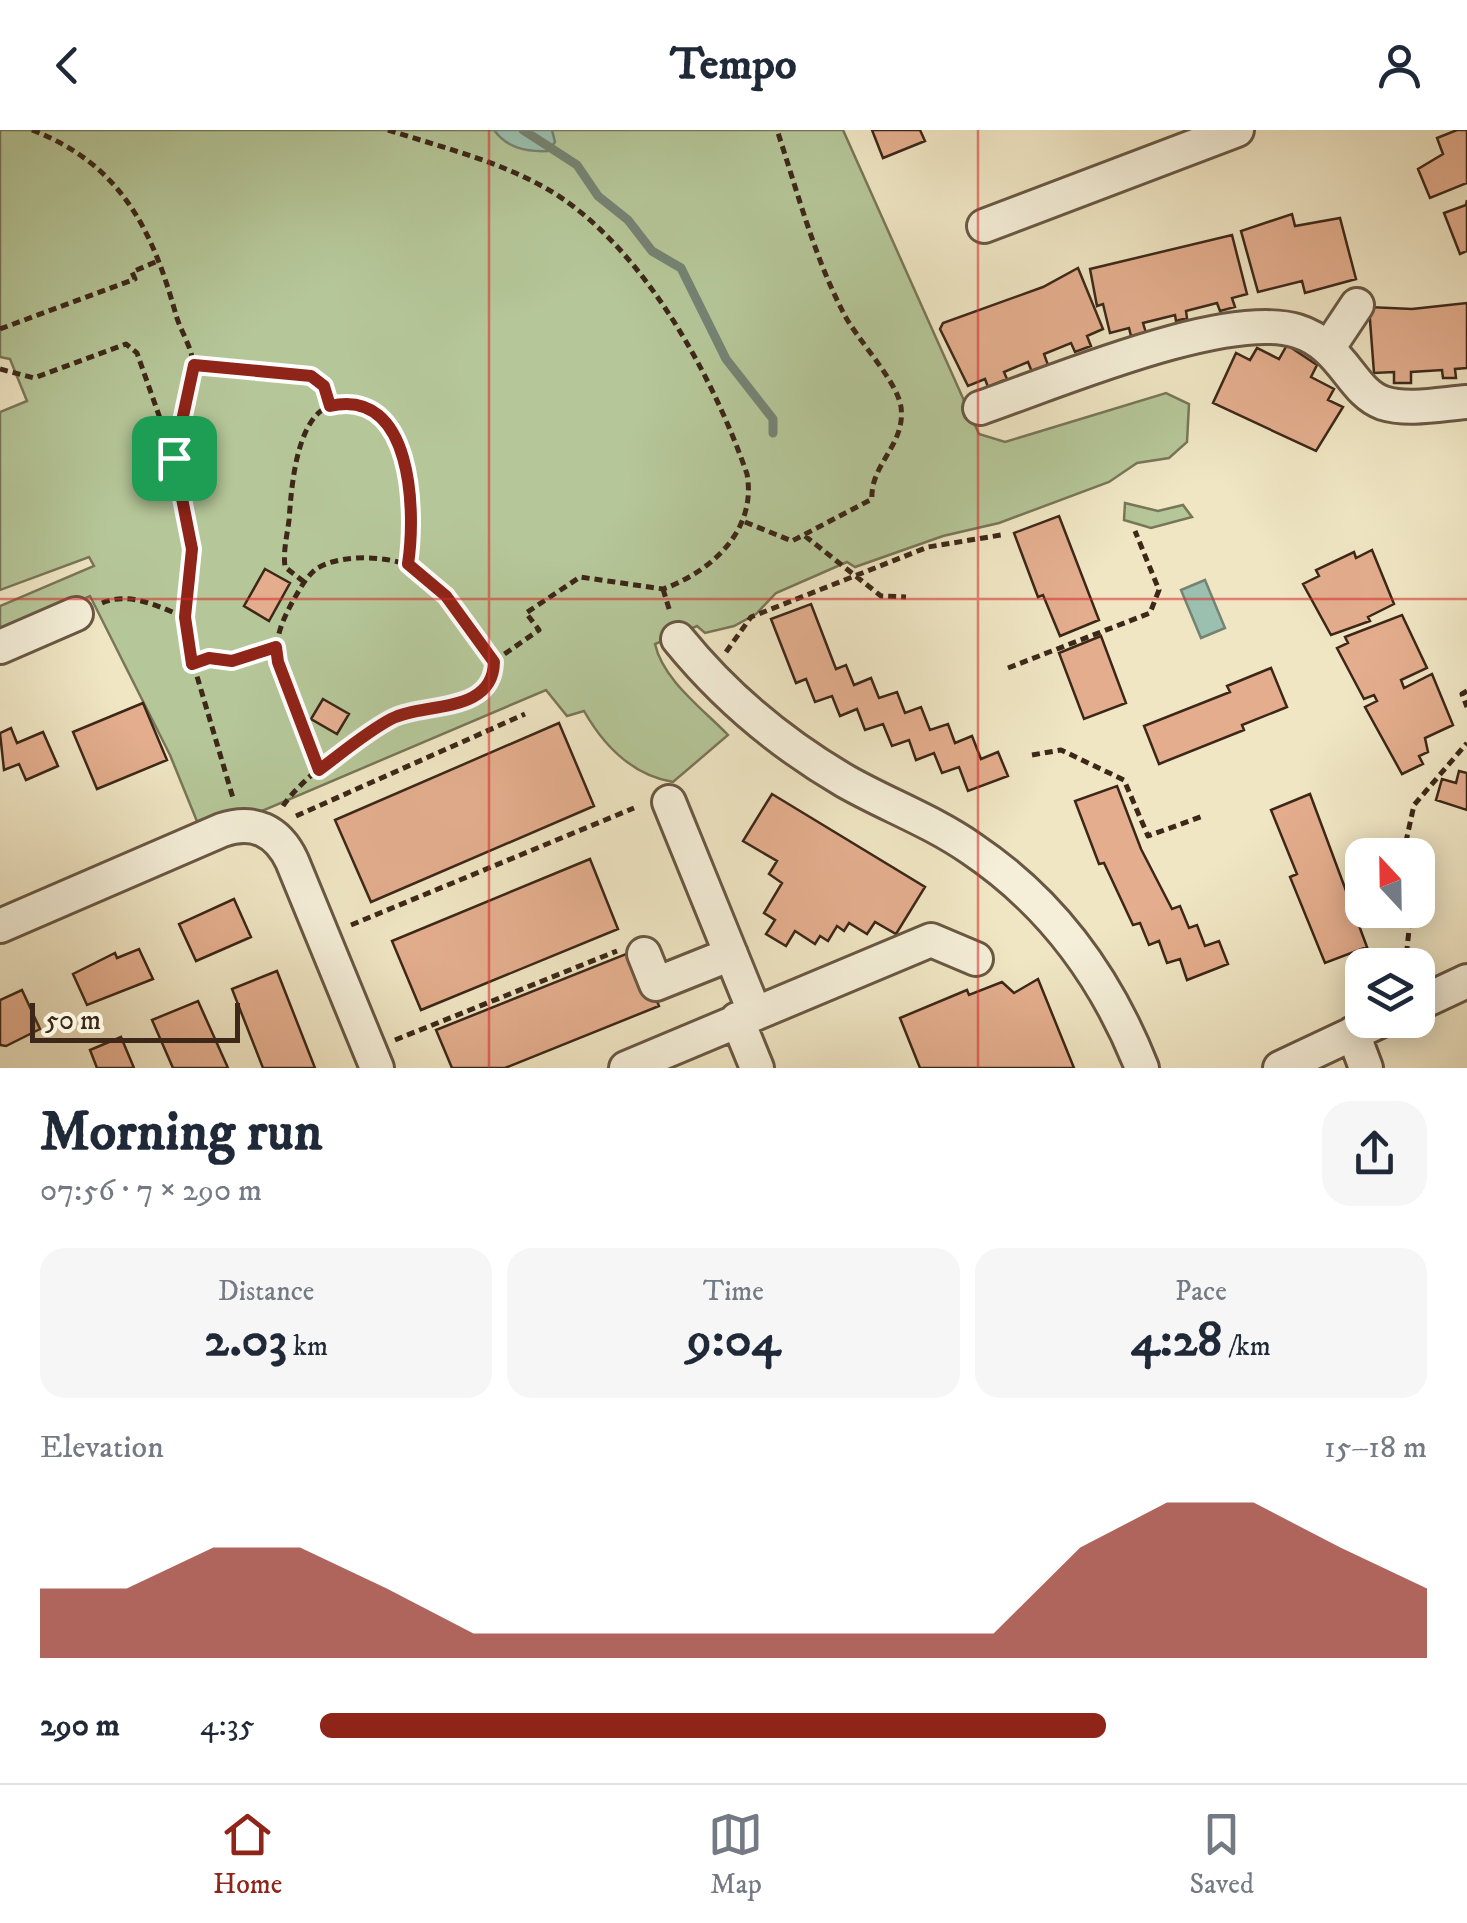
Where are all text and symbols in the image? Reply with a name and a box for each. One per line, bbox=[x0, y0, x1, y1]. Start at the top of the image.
text: Tempo bbox=[670, 37, 797, 93]
icon: back bbox=[40, 38, 95, 93]
icon: person bbox=[1372, 38, 1427, 93]
pin bbox=[132, 416, 217, 501]
icon: arrive bbox=[147, 431, 202, 486]
north arrow bbox=[1345, 838, 1435, 928]
map controls bbox=[1345, 838, 1435, 1038]
button: layers bbox=[1345, 948, 1435, 1038]
scale bar bbox=[30, 998, 240, 1043]
text: 50 m bbox=[45, 1003, 101, 1038]
text: Morning run bbox=[40, 1099, 322, 1168]
button: share bbox=[1322, 1101, 1427, 1206]
text: 07:56 · 7 × 290 m bbox=[40, 1171, 262, 1211]
text: Distance bbox=[218, 1274, 314, 1309]
text: Time bbox=[703, 1274, 764, 1309]
text: Pace bbox=[1175, 1274, 1227, 1309]
text: 2.03 bbox=[204, 1309, 287, 1372]
text: 9:04 bbox=[687, 1309, 780, 1372]
text: 4:28 bbox=[1131, 1309, 1222, 1372]
text: km bbox=[287, 1329, 328, 1364]
text: /km bbox=[1222, 1329, 1271, 1364]
text: Elevation bbox=[40, 1428, 164, 1468]
text: 15–18 m bbox=[1324, 1428, 1427, 1468]
text: 290 m bbox=[40, 1706, 120, 1746]
text: 4:35 bbox=[200, 1706, 255, 1746]
tab: Home bbox=[213, 1807, 282, 1902]
tab: Map bbox=[708, 1807, 763, 1902]
tab: Saved bbox=[1190, 1807, 1254, 1902]

